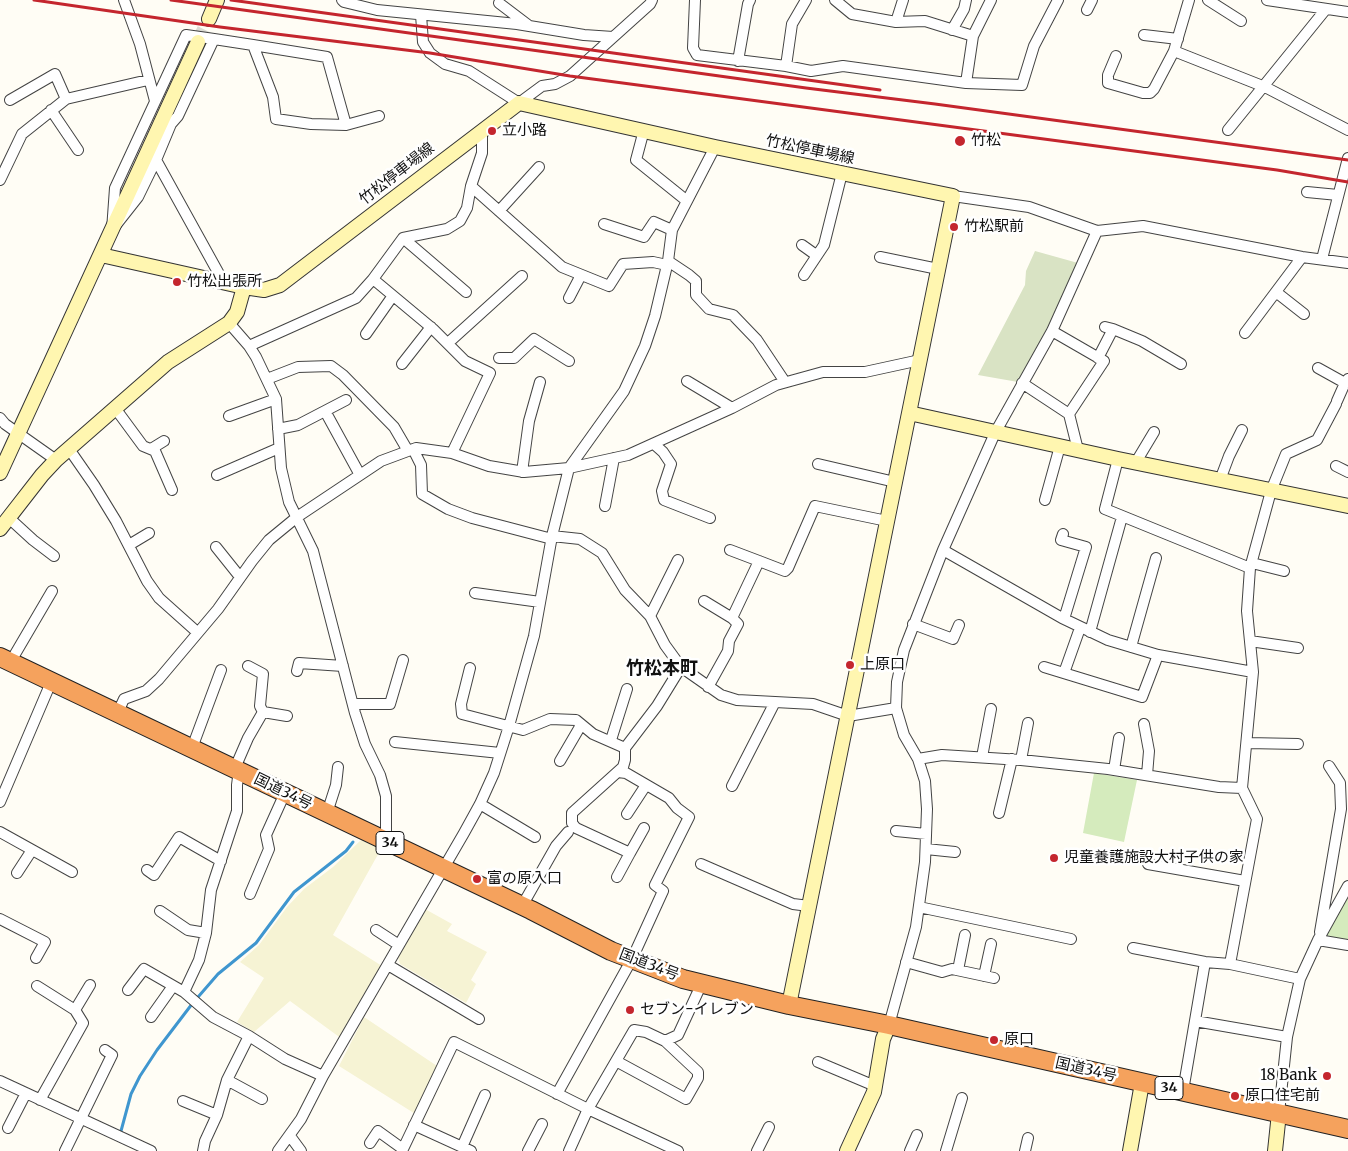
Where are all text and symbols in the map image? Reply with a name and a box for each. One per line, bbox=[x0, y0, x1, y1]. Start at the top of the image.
place label: 立小路 bbox=[502, 122, 547, 140]
marker: 立小路 bbox=[486, 125, 498, 137]
street label: 竹松停車場線 bbox=[764, 132, 856, 168]
place label: 竹松 bbox=[971, 132, 1001, 150]
marker: 竹松 bbox=[953, 134, 967, 148]
street label: 竹松停車場線 bbox=[356, 139, 438, 209]
place label: 竹松駅前 bbox=[964, 218, 1024, 236]
marker: 竹松駅前 bbox=[948, 221, 960, 233]
place label: 竹松出張所 bbox=[187, 273, 262, 291]
marker: 竹松出張所 bbox=[171, 276, 183, 288]
place label: 上原口 bbox=[860, 656, 905, 674]
district label: 竹松本町 bbox=[626, 658, 698, 680]
marker: 上原口 bbox=[844, 659, 856, 671]
street label: 国道34号 bbox=[251, 770, 315, 814]
road number: 34 bbox=[376, 831, 404, 854]
place label: 児童養護施設大村子供の家 bbox=[1064, 849, 1244, 867]
marker: 児童養護施設大村子供の家 bbox=[1048, 852, 1060, 864]
place label: 富の原入口 bbox=[487, 870, 562, 888]
marker: 富の原入口 bbox=[471, 873, 483, 885]
street label: 国道34号 bbox=[617, 945, 681, 985]
place label: セブン-イレブン bbox=[640, 1001, 754, 1019]
marker: セブン-イレブン bbox=[624, 1004, 636, 1016]
place label: 原口 bbox=[1004, 1031, 1034, 1049]
marker: 原口 bbox=[988, 1034, 1000, 1046]
street label: 国道34号 bbox=[1053, 1054, 1119, 1086]
place label: 18 Bank bbox=[1260, 1067, 1317, 1085]
marker: 18 Bank bbox=[1321, 1070, 1333, 1082]
road number: 34 bbox=[1155, 1076, 1183, 1100]
place label: 原口住宅前 bbox=[1245, 1087, 1320, 1105]
marker: 原口住宅前 bbox=[1229, 1090, 1241, 1102]

